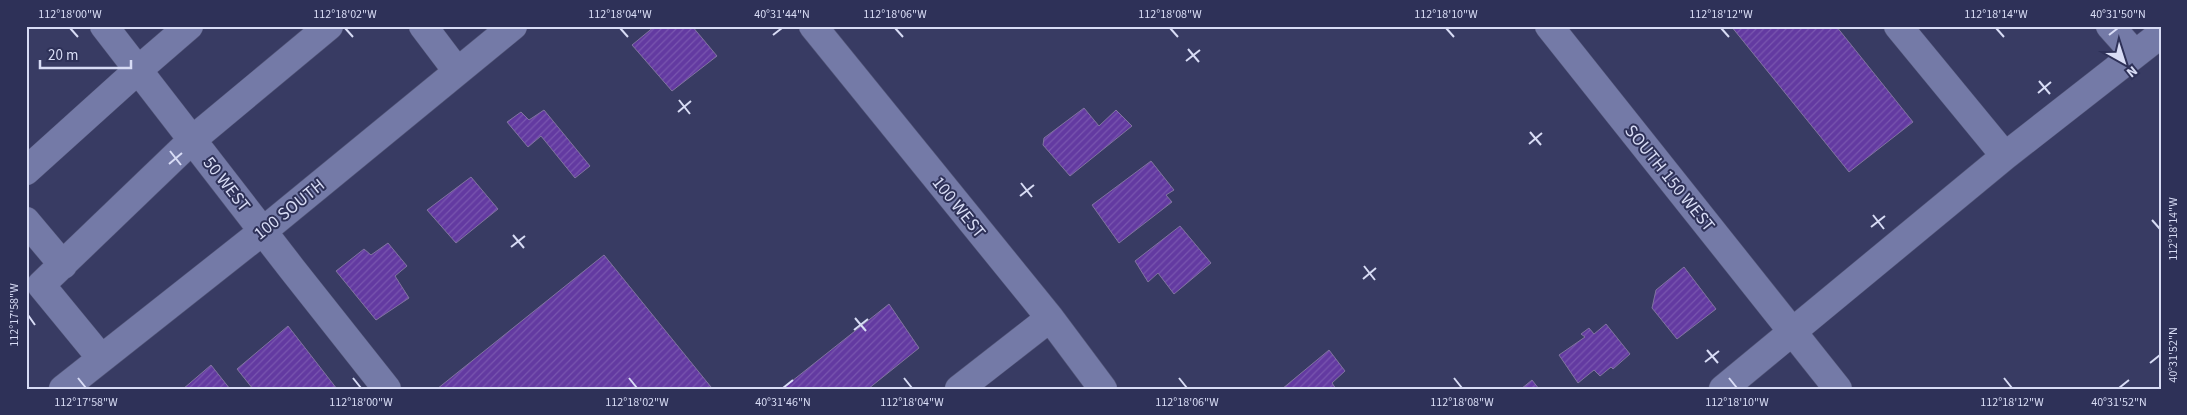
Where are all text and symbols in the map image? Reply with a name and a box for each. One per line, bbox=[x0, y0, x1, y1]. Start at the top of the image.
text: 112°18'00"W bbox=[38, 6, 102, 23]
text: 112°18'02"W bbox=[313, 6, 377, 23]
text: 112°18'04"W bbox=[588, 6, 652, 23]
text: 40°31'44"N bbox=[754, 6, 810, 23]
text: 112°18'06"W bbox=[863, 6, 927, 23]
text: 112°18'08"W bbox=[1138, 6, 1202, 23]
text: 112°18'10"W bbox=[1414, 6, 1478, 23]
text: 112°18'12"W bbox=[1689, 6, 1753, 23]
text: 112°18'14"W bbox=[1964, 6, 2028, 23]
text: 40°31'50"N bbox=[2090, 6, 2146, 23]
scale bar bbox=[40, 38, 131, 70]
north arrow bbox=[2100, 38, 2150, 88]
text: 20 m bbox=[48, 45, 78, 66]
text: N bbox=[2122, 61, 2141, 82]
street label: SOUTH 150 WEST bbox=[1619, 119, 1721, 237]
street label: 50 WEST bbox=[197, 151, 256, 218]
street label: 100 WEST bbox=[926, 171, 992, 244]
street label: 100 SOUTH bbox=[248, 173, 330, 246]
text: 112°18'14"W bbox=[2165, 197, 2182, 261]
text: 112°17'58"W bbox=[6, 283, 23, 347]
text: 40°31'52"N bbox=[2165, 327, 2182, 383]
text: 112°17'58"W bbox=[54, 394, 118, 411]
text: 112°18'00"W bbox=[329, 394, 393, 411]
text: 112°18'02"W bbox=[605, 394, 669, 411]
text: 40°31'46"N bbox=[755, 394, 811, 411]
text: 112°18'04"W bbox=[880, 394, 944, 411]
text: 112°18'06"W bbox=[1155, 394, 1219, 411]
text: 112°18'08"W bbox=[1430, 394, 1494, 411]
text: 112°18'10"W bbox=[1705, 394, 1769, 411]
text: 112°18'12"W bbox=[1980, 394, 2044, 411]
text: 40°31'52"N bbox=[2091, 394, 2147, 411]

